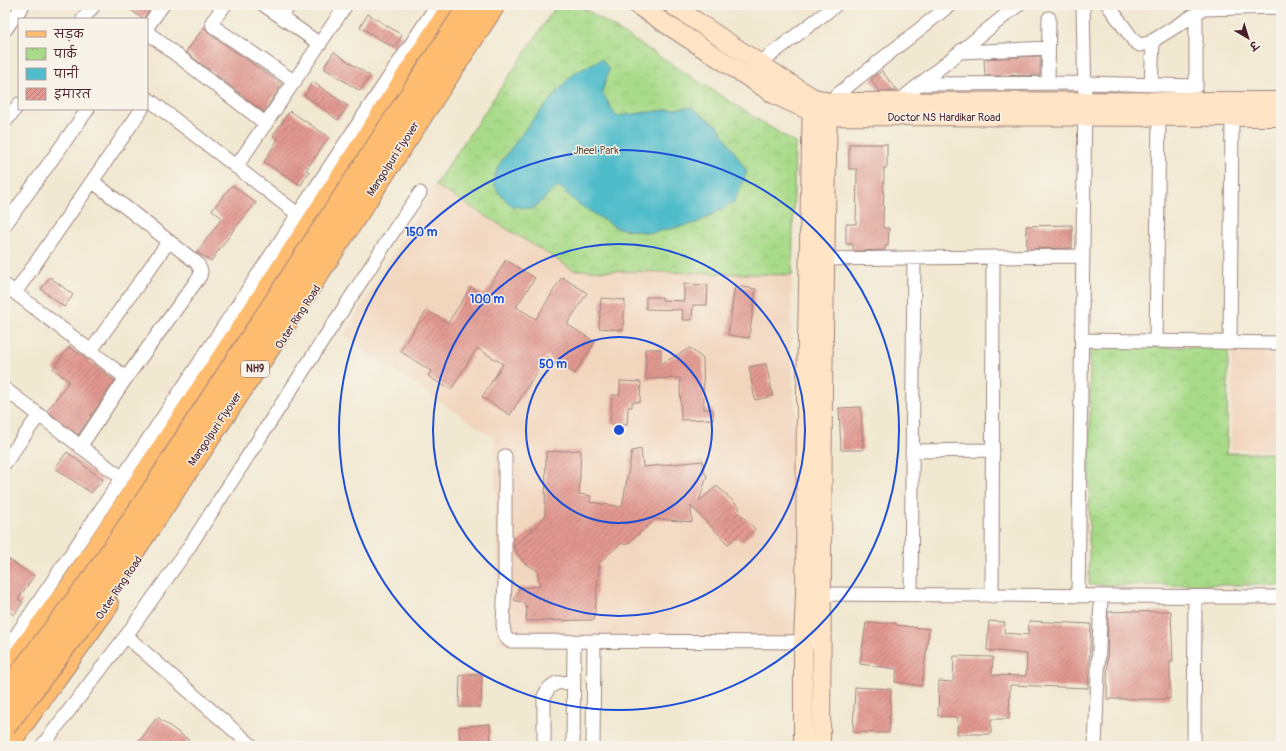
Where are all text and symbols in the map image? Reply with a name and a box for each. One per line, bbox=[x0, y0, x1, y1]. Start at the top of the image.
legend bbox=[18, 18, 148, 110]
north arrow bbox=[1228, 18, 1268, 58]
text: सड़क bbox=[53, 27, 85, 42]
text: उ bbox=[1246, 37, 1262, 54]
text: पार्क bbox=[53, 44, 78, 62]
text: पानी bbox=[53, 65, 79, 82]
text: इमारत bbox=[54, 87, 92, 102]
street label: Doctor NS Hardikar Road bbox=[887, 111, 1001, 124]
street label: Mangolpuri Flyover bbox=[364, 119, 422, 199]
park label: Jheel Park bbox=[573, 144, 619, 157]
text: 150 m bbox=[405, 225, 438, 240]
street label: Outer Ring Road bbox=[272, 282, 324, 352]
text: 100 m bbox=[470, 292, 505, 307]
text: 50 m bbox=[539, 357, 567, 372]
road number: NH9 bbox=[241, 361, 269, 377]
street label: Mangolpuri Flyover bbox=[186, 390, 245, 468]
centre of rings bbox=[612, 423, 626, 437]
street label: Outer Ring Road bbox=[93, 554, 145, 622]

